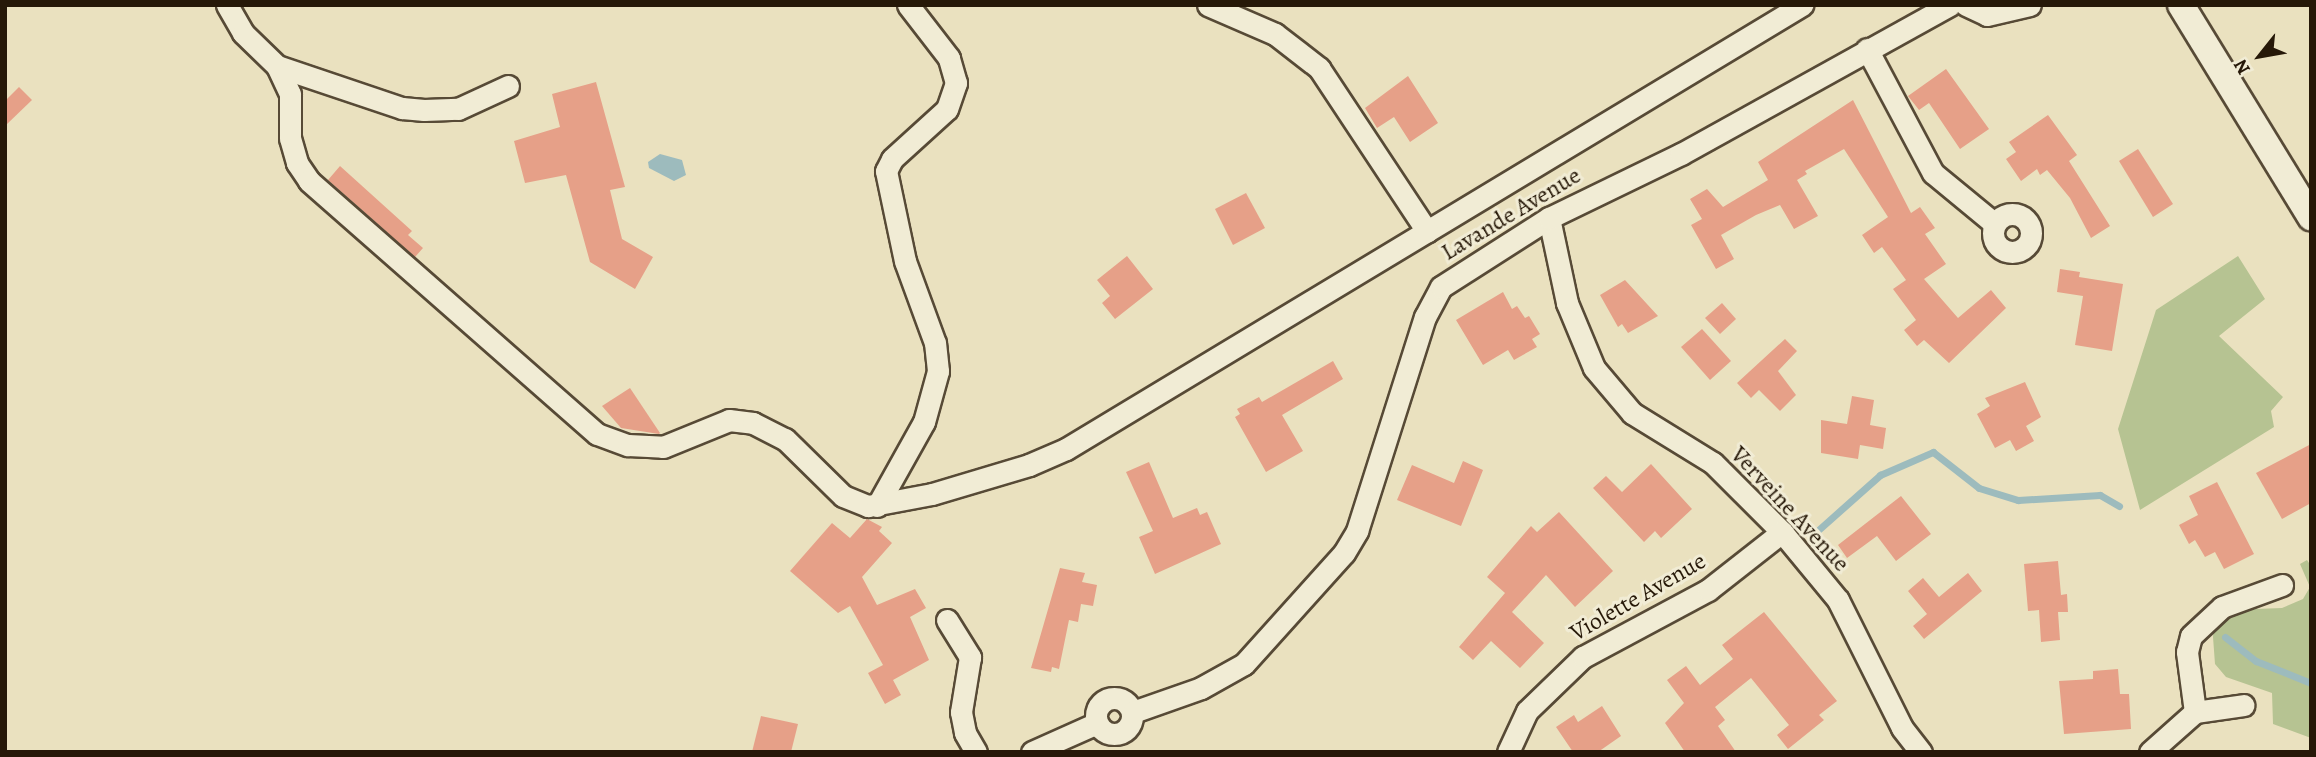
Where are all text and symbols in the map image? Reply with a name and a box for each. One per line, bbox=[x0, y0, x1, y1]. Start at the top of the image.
north arrow bbox=[2225, 21, 2295, 91]
text: N bbox=[2227, 54, 2257, 79]
street label: Lavande Avenue bbox=[1436, 161, 1586, 267]
street label: Verveine Avenue bbox=[1725, 440, 1855, 578]
street label: Violette Avenue bbox=[1565, 547, 1711, 647]

